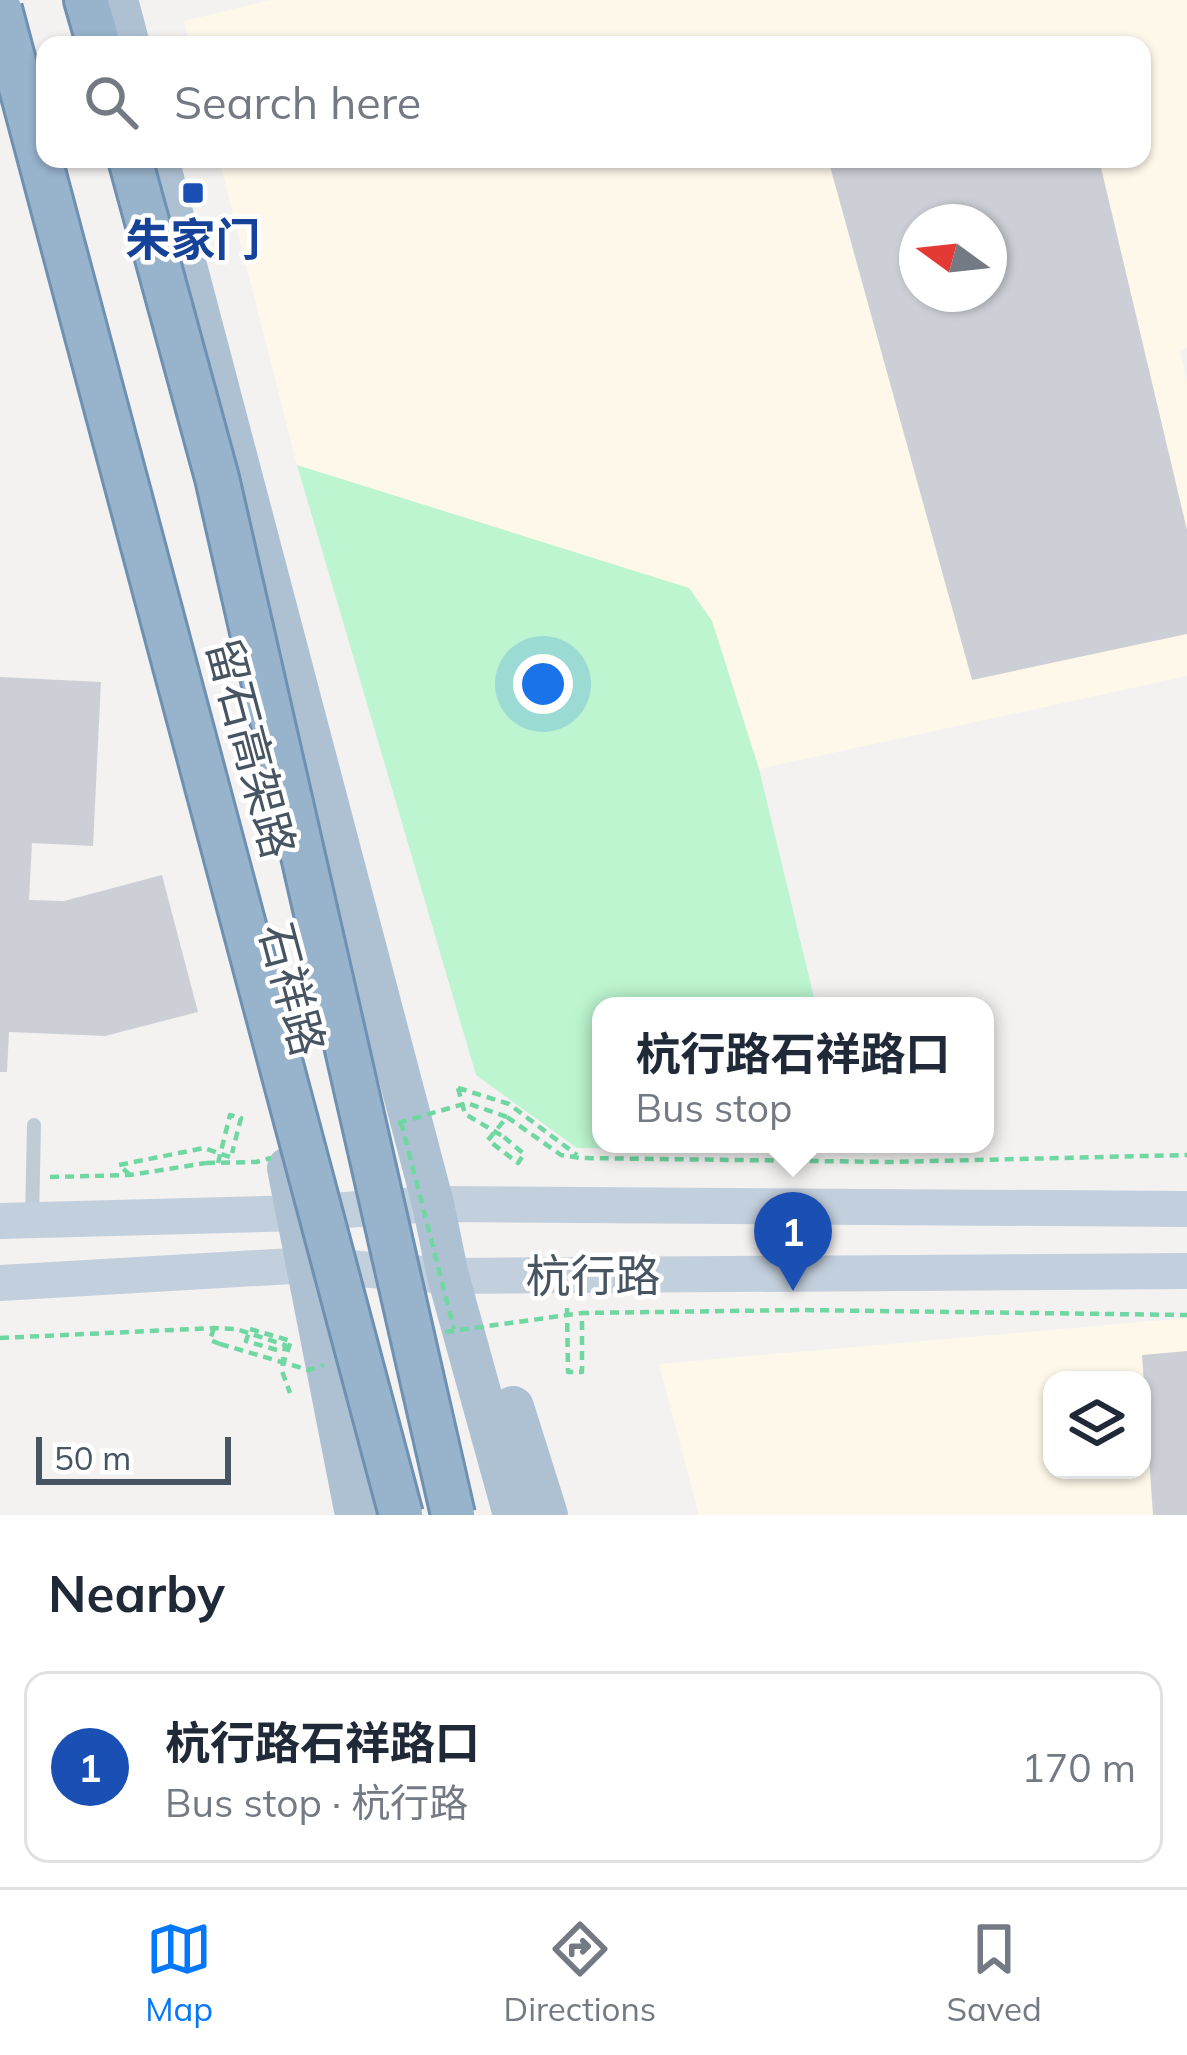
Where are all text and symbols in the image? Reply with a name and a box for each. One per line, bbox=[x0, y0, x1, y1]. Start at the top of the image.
search box bbox=[36, 36, 1151, 168]
icon: search bbox=[78, 69, 144, 135]
text: Search here bbox=[174, 74, 421, 130]
marker: 朱家门 bbox=[180, 180, 206, 206]
north arrow bbox=[899, 204, 1007, 312]
place label: 朱家门 bbox=[125, 211, 261, 267]
street label: 留石高架路 bbox=[196, 632, 308, 864]
your location bbox=[513, 654, 573, 714]
street label: 石祥路 bbox=[248, 917, 338, 1061]
popup bbox=[592, 997, 994, 1153]
text: 杭行路石祥路口 bbox=[635, 1025, 951, 1081]
text: Bus stop bbox=[635, 1083, 792, 1132]
pin: 1 bbox=[754, 1192, 832, 1291]
street label: 杭行路 bbox=[525, 1247, 661, 1303]
map controls bbox=[1043, 1371, 1151, 1479]
button: layers bbox=[1043, 1371, 1151, 1479]
scale bar bbox=[36, 1431, 231, 1484]
text: 50 m bbox=[54, 1437, 131, 1478]
text: Nearby bbox=[48, 1561, 225, 1625]
text: 杭行路石祥路口 bbox=[165, 1714, 480, 1770]
text: 1 bbox=[78, 1743, 102, 1792]
text: 170 m bbox=[1021, 1743, 1136, 1792]
text: Bus stop · 杭行路 bbox=[165, 1778, 468, 1827]
tab: Map bbox=[145, 1916, 213, 2029]
tab: Directions bbox=[504, 1916, 656, 2029]
tab: Saved bbox=[947, 1916, 1042, 2029]

